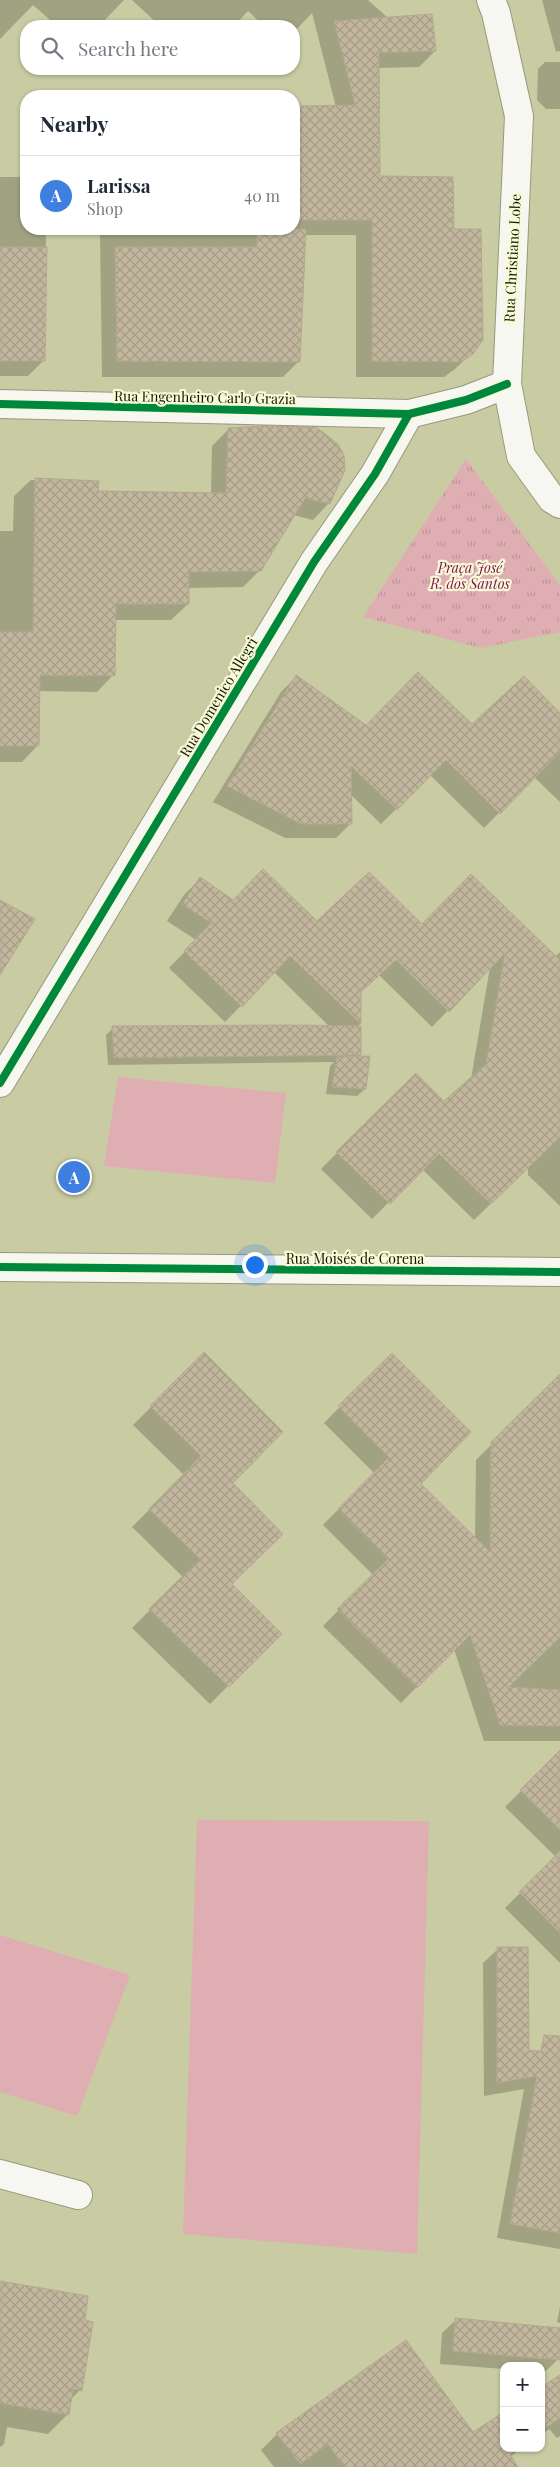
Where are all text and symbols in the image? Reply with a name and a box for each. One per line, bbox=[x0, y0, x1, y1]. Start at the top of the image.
search box bbox=[20, 20, 300, 75]
icon: search bbox=[38, 34, 66, 62]
text: Search here bbox=[78, 35, 178, 61]
text: Nearby bbox=[40, 109, 109, 137]
text: Larissa bbox=[87, 172, 151, 198]
text: A bbox=[51, 185, 61, 206]
text: 40 m bbox=[244, 185, 280, 206]
street label: Rua Christiano Lobe bbox=[499, 193, 525, 323]
text: Shop bbox=[87, 198, 123, 219]
street label: Rua Engenheiro Carlo Grazia bbox=[114, 386, 296, 408]
park label: Praça José R. dos Santos bbox=[429, 558, 510, 593]
street label: Rua Domenico Allegri bbox=[175, 634, 261, 760]
pin: A bbox=[58, 1158, 90, 1196]
street label: Rua Moisés de Corena bbox=[286, 1249, 424, 1268]
your location bbox=[242, 1252, 268, 1278]
map controls bbox=[500, 2362, 545, 2452]
button: + bbox=[500, 2362, 545, 2407]
button: − bbox=[500, 2407, 545, 2452]

